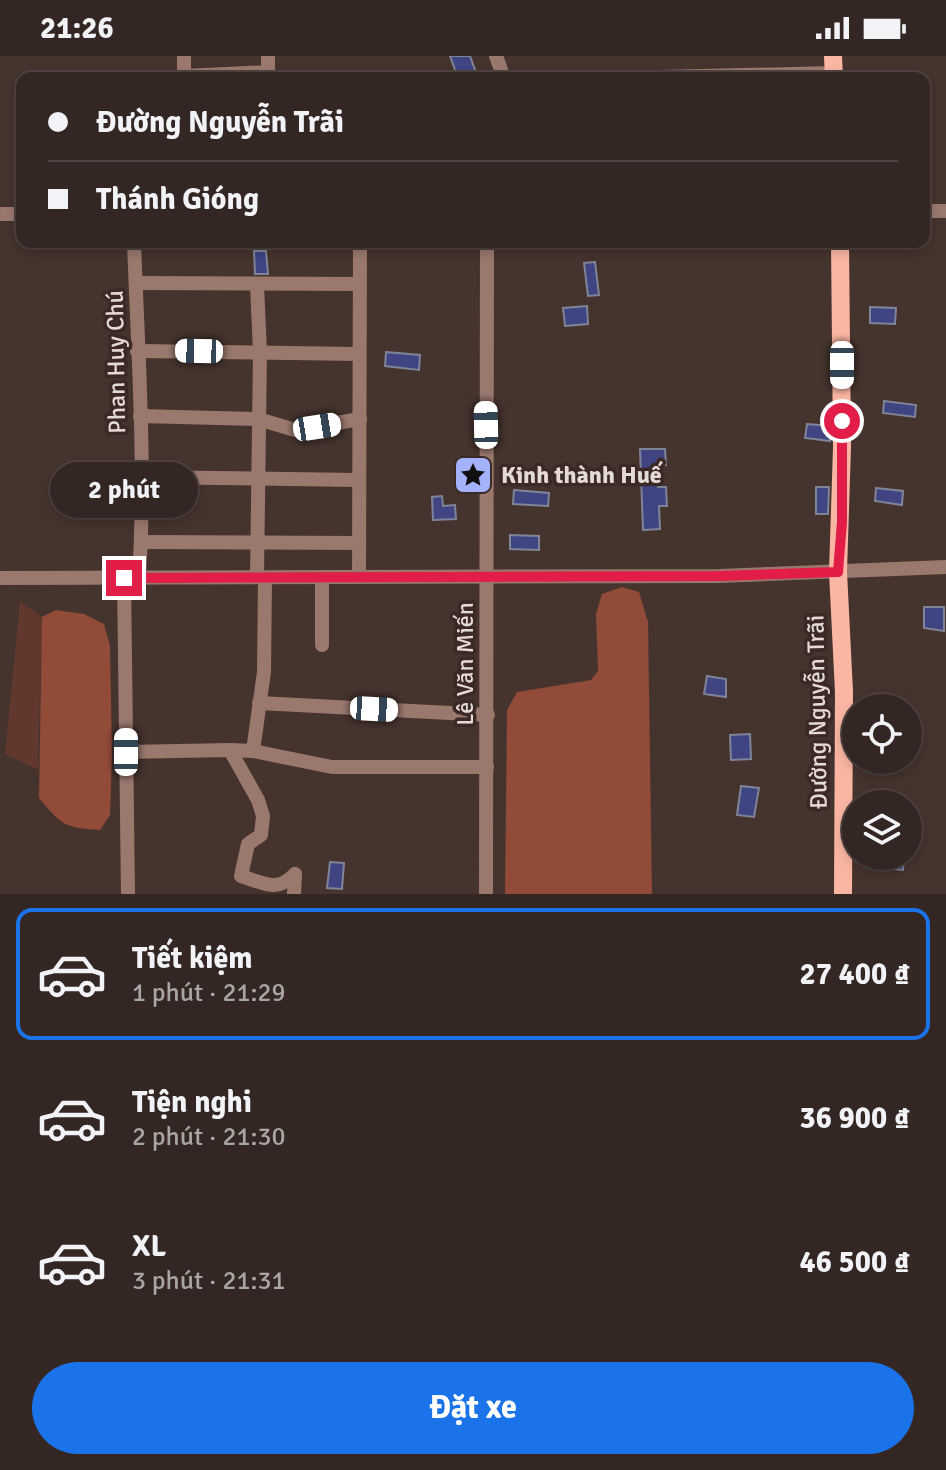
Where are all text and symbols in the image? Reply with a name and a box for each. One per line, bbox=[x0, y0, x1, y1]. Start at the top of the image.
text: 21:26 bbox=[40, 10, 114, 47]
text: Đường Nguyễn Trãi bbox=[96, 104, 344, 141]
text: Thánh Gióng bbox=[96, 181, 259, 218]
street label: Phan Huy Chú bbox=[100, 290, 132, 434]
car bbox=[175, 339, 223, 363]
car bbox=[830, 341, 854, 389]
car bbox=[474, 401, 498, 449]
route start bbox=[824, 403, 860, 439]
car bbox=[291, 411, 343, 443]
place icon: Kinh thành Huế bbox=[452, 454, 494, 496]
place label: Kinh thành Huế bbox=[501, 460, 664, 490]
callout: 2 phút bbox=[50, 462, 198, 518]
text: 2 phút bbox=[88, 474, 160, 506]
route end bbox=[106, 560, 142, 596]
street label: Lê Văn Miến bbox=[450, 602, 480, 726]
street label: Đường Nguyễn Trãi bbox=[800, 615, 834, 809]
map controls bbox=[842, 694, 922, 870]
button: locate bbox=[842, 694, 922, 774]
car bbox=[349, 696, 399, 722]
car bbox=[114, 728, 138, 776]
button: layers bbox=[842, 790, 922, 870]
icon: car bbox=[36, 938, 108, 1010]
text: Tiết kiệm bbox=[132, 940, 253, 977]
text: 27 400 ₫ bbox=[800, 956, 910, 993]
text: 1 phút · 21:29 bbox=[132, 977, 286, 1009]
icon: car bbox=[36, 1082, 108, 1154]
text: Tiện nghi bbox=[132, 1084, 252, 1121]
text: 36 900 ₫ bbox=[800, 1100, 910, 1137]
text: 2 phút · 21:30 bbox=[132, 1121, 286, 1153]
icon: car bbox=[36, 1226, 108, 1298]
text: XL bbox=[132, 1228, 166, 1265]
text: 46 500 ₫ bbox=[800, 1244, 910, 1281]
text: 3 phút · 21:31 bbox=[132, 1265, 286, 1297]
button: Đặt xe bbox=[32, 1362, 914, 1454]

